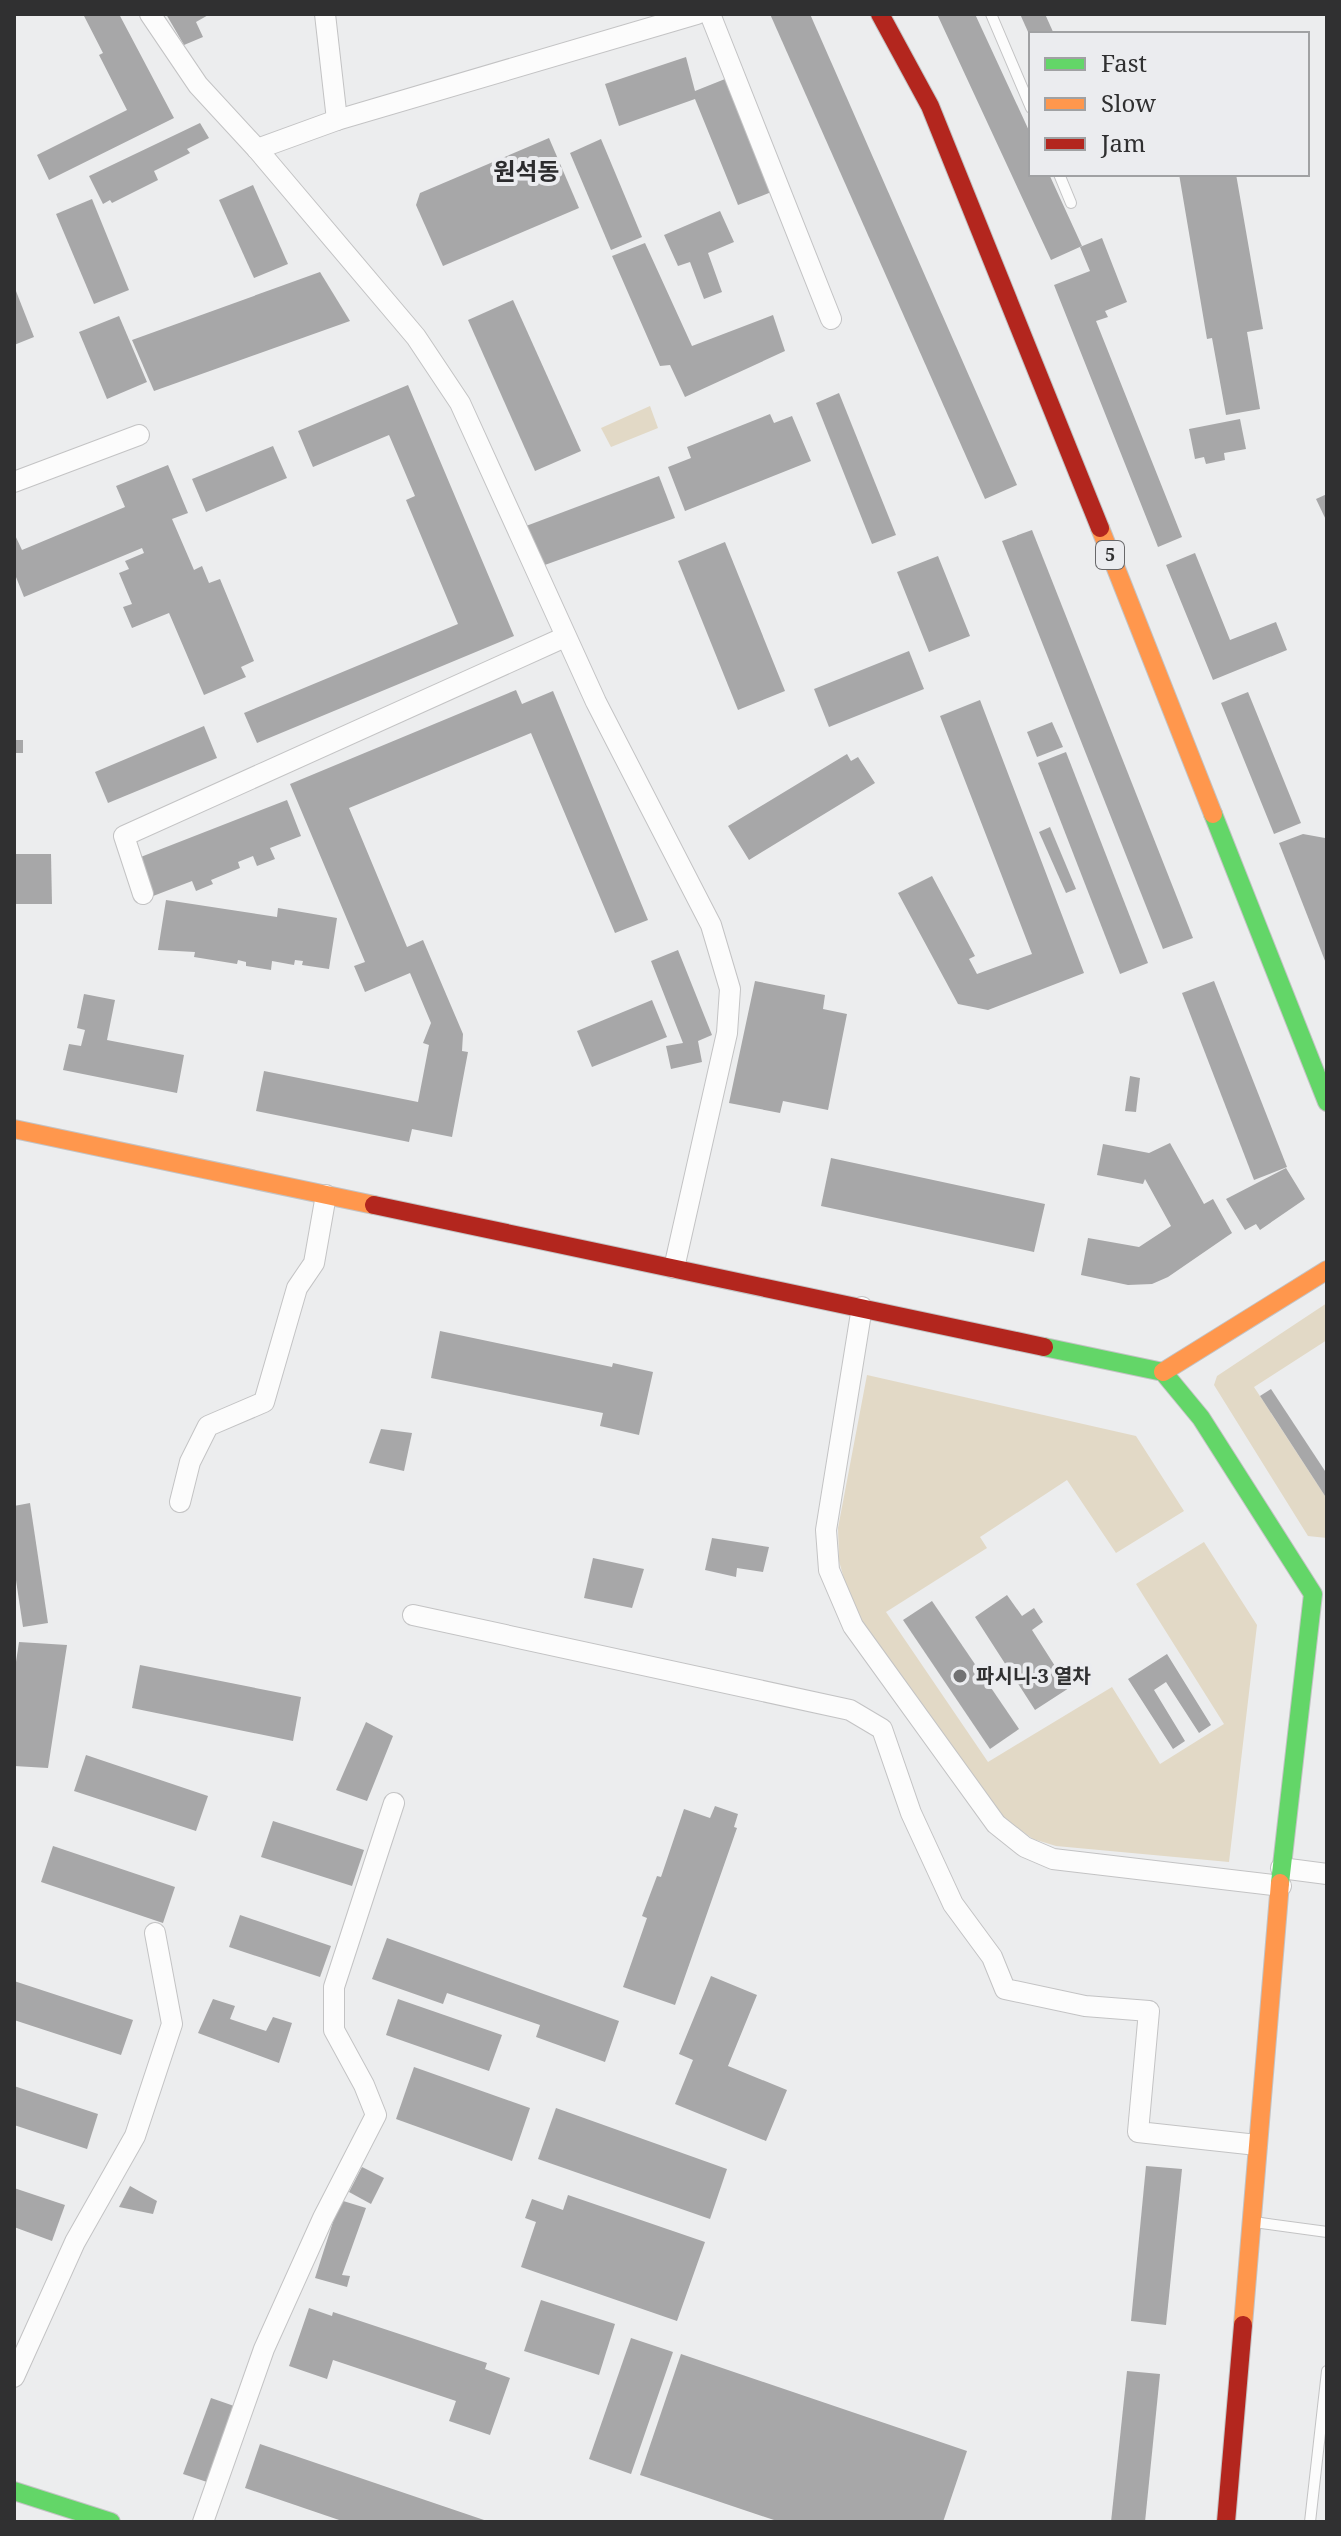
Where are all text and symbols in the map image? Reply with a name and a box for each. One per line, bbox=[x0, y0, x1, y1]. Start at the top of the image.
legend bbox=[1029, 32, 1309, 176]
text: Fast bbox=[1101, 46, 1147, 79]
text: Slow bbox=[1101, 86, 1156, 119]
text: Jam bbox=[1100, 126, 1146, 159]
district label: 원석동 bbox=[493, 154, 559, 187]
road number: 5 bbox=[1096, 541, 1124, 569]
place label: 파시니-3 열차 bbox=[976, 1662, 1091, 1689]
marker: 파시니-3 열차 bbox=[951, 1667, 969, 1685]

